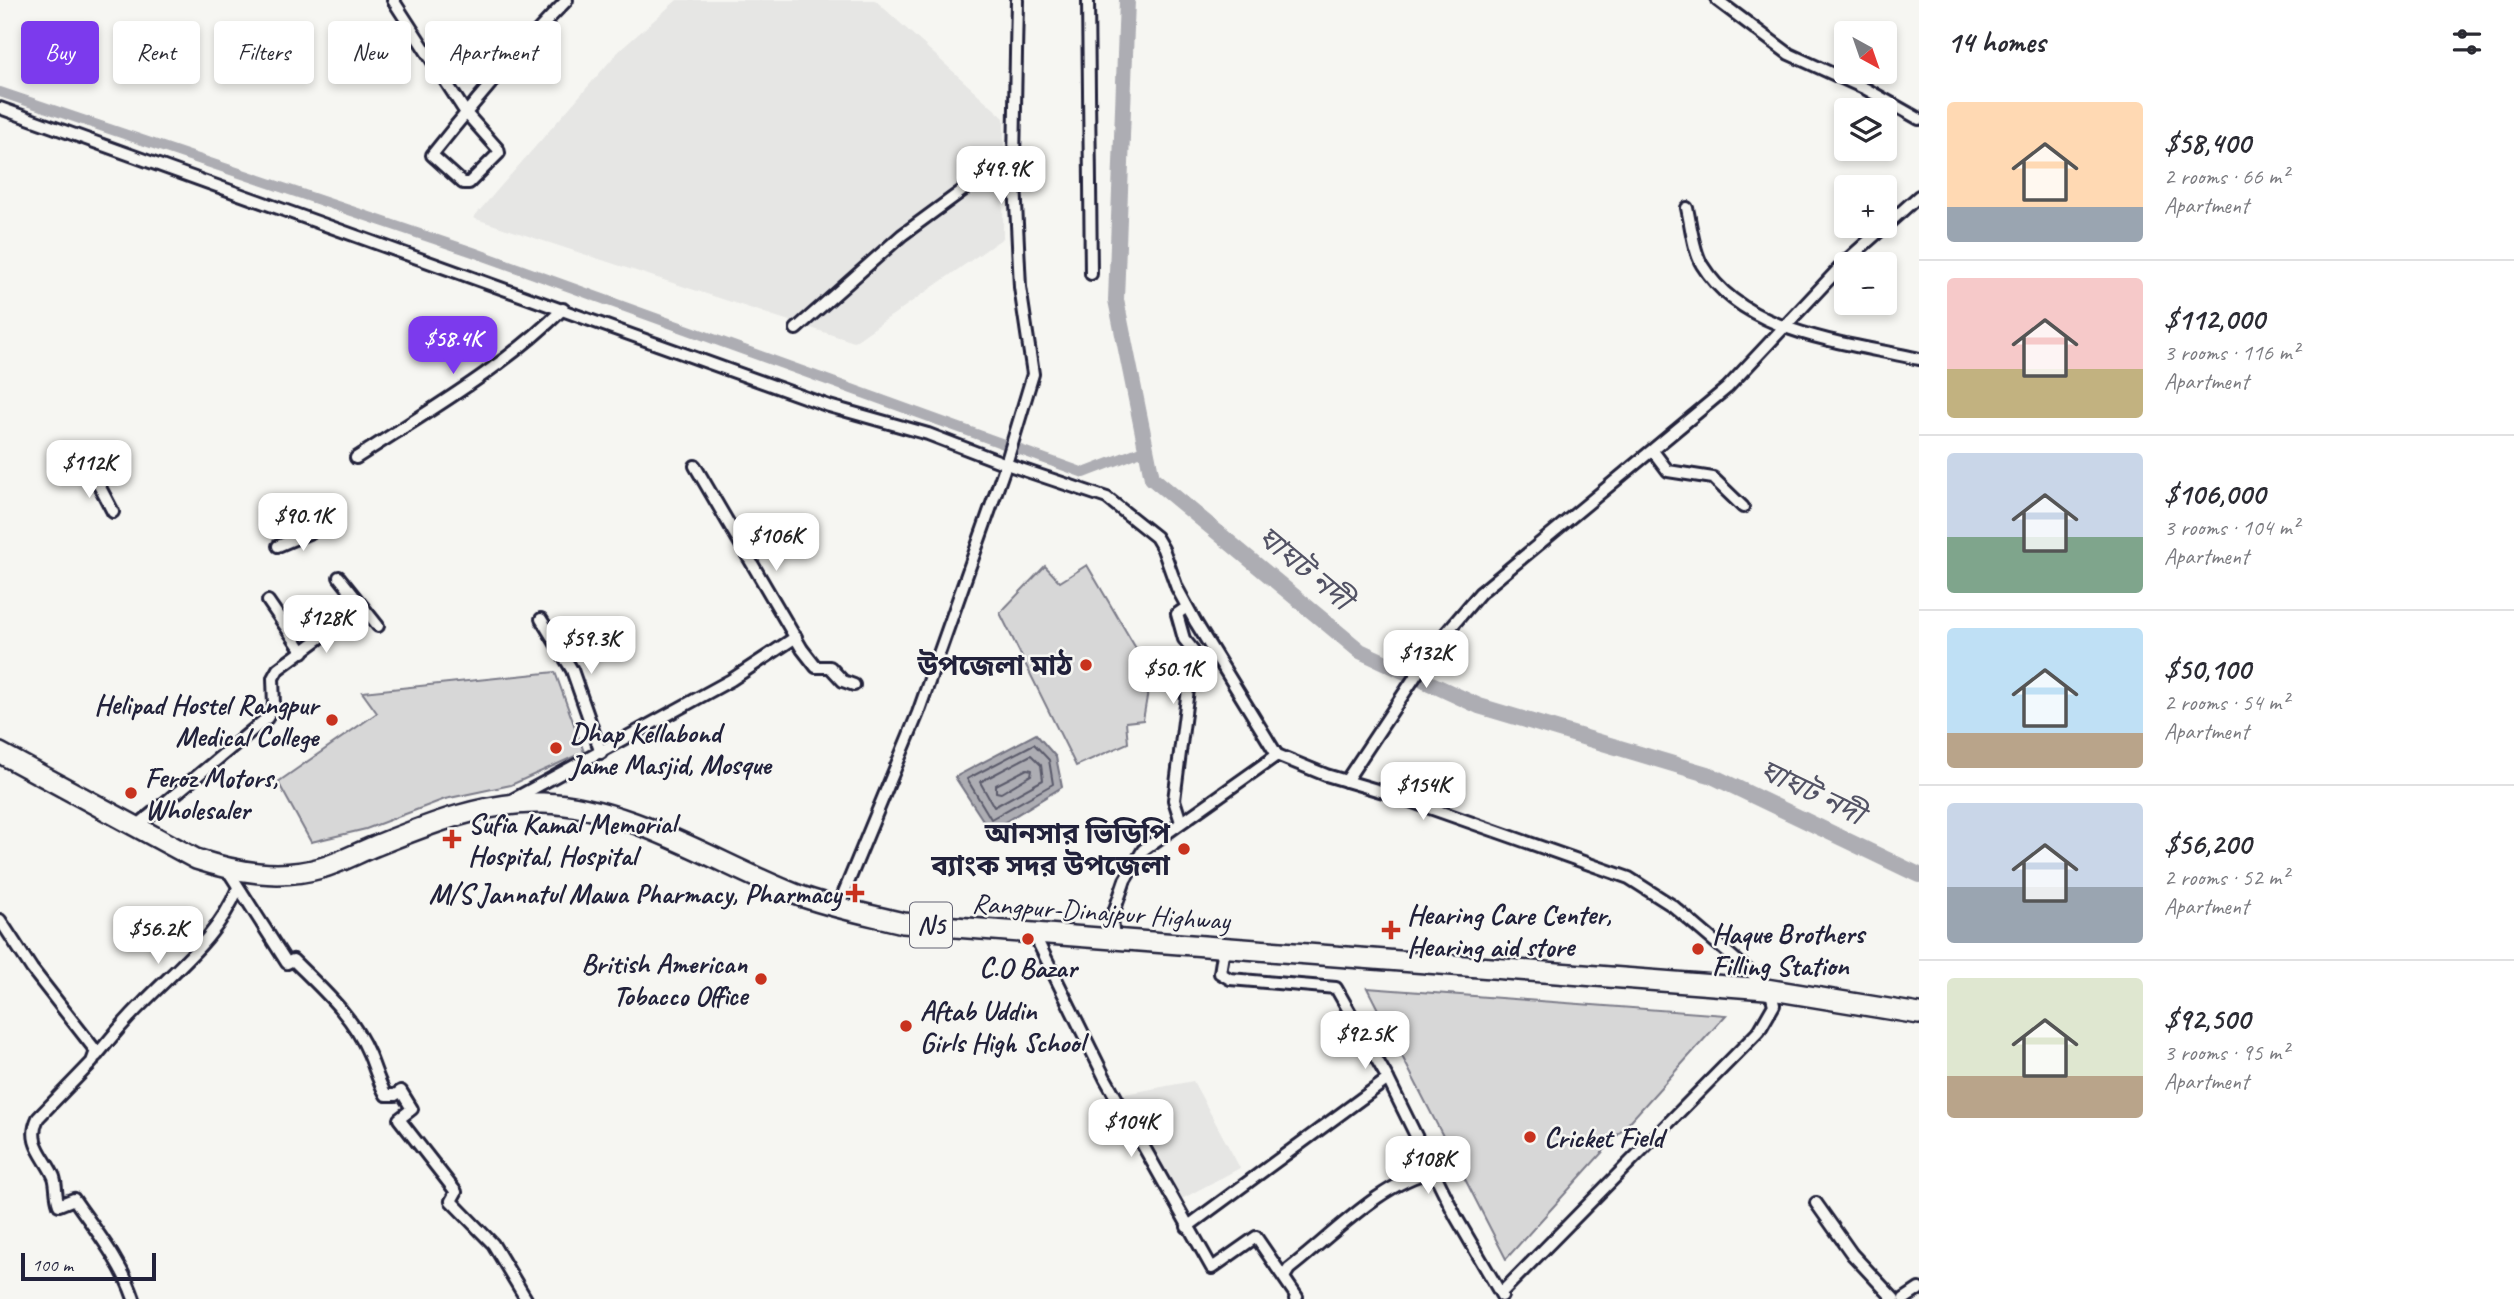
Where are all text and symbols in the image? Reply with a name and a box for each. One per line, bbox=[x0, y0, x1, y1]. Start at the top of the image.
chip: Buy bbox=[21, 21, 99, 84]
chip: Rent bbox=[113, 21, 200, 84]
chip: Filters bbox=[214, 21, 314, 84]
chip: New bbox=[328, 21, 411, 84]
chip: Apartment bbox=[425, 21, 561, 84]
north arrow bbox=[1834, 21, 1897, 84]
map controls bbox=[1834, 21, 1897, 315]
text: 14 homes bbox=[1947, 23, 2045, 61]
icon: filters bbox=[2448, 23, 2486, 61]
button: layers bbox=[1834, 98, 1897, 161]
text: $58,400 bbox=[2164, 124, 2250, 162]
icon: home bbox=[2003, 130, 2087, 214]
pin: $49.9K bbox=[944, 146, 1058, 206]
text: $49.9K bbox=[972, 154, 1030, 183]
text: 2 rooms · 66 m² bbox=[2164, 162, 2288, 191]
button: + bbox=[1834, 175, 1897, 238]
text: Apartment bbox=[2164, 191, 2249, 220]
button: − bbox=[1834, 252, 1897, 315]
text: $112,000 bbox=[2164, 300, 2264, 338]
icon: home bbox=[2003, 306, 2087, 390]
pin: $58.4K bbox=[396, 316, 510, 376]
text: $58.4K bbox=[424, 324, 482, 353]
text: 3 rooms · 116 m² bbox=[2164, 338, 2299, 367]
text: Apartment bbox=[2164, 367, 2249, 396]
pin: $112K bbox=[40, 440, 138, 500]
text: $112K bbox=[62, 448, 116, 477]
text: $106,000 bbox=[2164, 475, 2265, 513]
icon: home bbox=[2003, 481, 2087, 565]
pin: $90.1K bbox=[246, 494, 360, 553]
text: $90.1K bbox=[274, 501, 332, 530]
text: 3 rooms · 104 m² bbox=[2164, 513, 2299, 542]
pin: $106K bbox=[727, 514, 825, 573]
water label: ঘাঘট নদী bbox=[1250, 518, 1364, 622]
text: $106K bbox=[749, 521, 803, 550]
text: Apartment bbox=[2164, 542, 2249, 571]
pin: $128K bbox=[277, 596, 375, 655]
text: $128K bbox=[299, 603, 353, 632]
pin: $59.3K bbox=[534, 616, 648, 676]
text: $59.3K bbox=[563, 624, 620, 653]
pin: $132K bbox=[1377, 630, 1475, 690]
text: $132K bbox=[1399, 638, 1453, 667]
pin: $50.1K bbox=[1116, 646, 1230, 706]
place label: উপজেলা মাঠ bbox=[917, 648, 1073, 683]
text: $50,100 bbox=[2164, 650, 2250, 688]
text: $50.1K bbox=[1144, 654, 1202, 683]
icon: home bbox=[2003, 656, 2087, 740]
marker: উপজেলা মাঠ bbox=[1078, 657, 1094, 673]
place label: Helipad Hostel Rangpur Medical College bbox=[94, 687, 321, 754]
text: 2 rooms · 54 m² bbox=[2164, 688, 2288, 717]
marker: Helipad Hostel Rangpur Medical College bbox=[324, 712, 340, 728]
place label: Dhap Kellabond Jame Masjid, Mosque bbox=[568, 715, 773, 782]
text: Apartment bbox=[2164, 717, 2249, 746]
marker: Dhap Kellabond Jame Masjid, Mosque bbox=[548, 740, 564, 756]
water label: ঘাঘট নদী bbox=[1754, 750, 1875, 836]
place label: Feroz Motors, Wholesaler bbox=[145, 760, 278, 827]
pin: $154K bbox=[1374, 762, 1472, 822]
text: $154K bbox=[1397, 770, 1449, 799]
marker: Feroz Motors, Wholesaler bbox=[123, 785, 139, 801]
place label: Sufia Kamal Memorial Hospital, Hospital bbox=[468, 806, 681, 873]
place label: আনসার ভিডিপি ব্যাংক সদর উপজেলা bbox=[930, 816, 1171, 883]
text: $56,200 bbox=[2164, 825, 2251, 863]
marker: Sufia Kamal Memorial Hospital, Hospital bbox=[442, 829, 462, 849]
icon: home bbox=[2003, 831, 2087, 915]
marker: আনসার ভিডিপি ব্যাংক সদর উপজেলা bbox=[1176, 841, 1192, 857]
text: 2 rooms · 52 m² bbox=[2164, 863, 2288, 892]
place label: M/S Jannatul Mawa Pharmacy, Pharmacy bbox=[429, 876, 843, 912]
marker: M/S Jannatul Mawa Pharmacy, Pharmacy bbox=[847, 885, 863, 901]
street label: Rangpur-Dinajpur Highway bbox=[971, 885, 1233, 938]
text: Apartment bbox=[2164, 892, 2249, 921]
place label: Hearing Care Center, Hearing aid store bbox=[1407, 897, 1612, 964]
road number: N5 bbox=[910, 902, 952, 948]
pin: $56.2K bbox=[101, 906, 215, 966]
text: $56.2K bbox=[129, 914, 187, 943]
place label: Haque Brothers Filling Station bbox=[1712, 916, 1867, 983]
marker: Hearing Care Center, Hearing aid store bbox=[1381, 920, 1401, 940]
marker: C.O Bazar bbox=[1020, 931, 1036, 947]
marker: Haque Brothers Filling Station bbox=[1690, 941, 1706, 957]
place label: British American Tobacco Office bbox=[581, 946, 750, 1013]
place label: C.O Bazar bbox=[979, 950, 1080, 985]
marker: British American Tobacco Office bbox=[753, 971, 769, 987]
place label: Aftab Uddin Girls High School bbox=[920, 993, 1089, 1060]
text: $92,500 bbox=[2164, 1000, 2250, 1038]
icon: home bbox=[2003, 1006, 2087, 1090]
pin: $92.5K bbox=[1308, 1012, 1422, 1071]
marker: Aftab Uddin Girls High School bbox=[898, 1018, 914, 1034]
text: $92.5K bbox=[1337, 1019, 1394, 1048]
text: 3 rooms · 95 m² bbox=[2164, 1038, 2288, 1067]
text: Apartment bbox=[2164, 1067, 2249, 1096]
pin: $104K bbox=[1082, 1100, 1180, 1159]
text: $104K bbox=[1104, 1107, 1158, 1136]
place label: Cricket Field bbox=[1544, 1120, 1668, 1155]
marker: Cricket Field bbox=[1522, 1129, 1538, 1145]
pin: $108K bbox=[1379, 1136, 1477, 1196]
text: $108K bbox=[1401, 1144, 1455, 1173]
scale bar bbox=[21, 1250, 156, 1282]
text: 100 m bbox=[32, 1253, 73, 1277]

